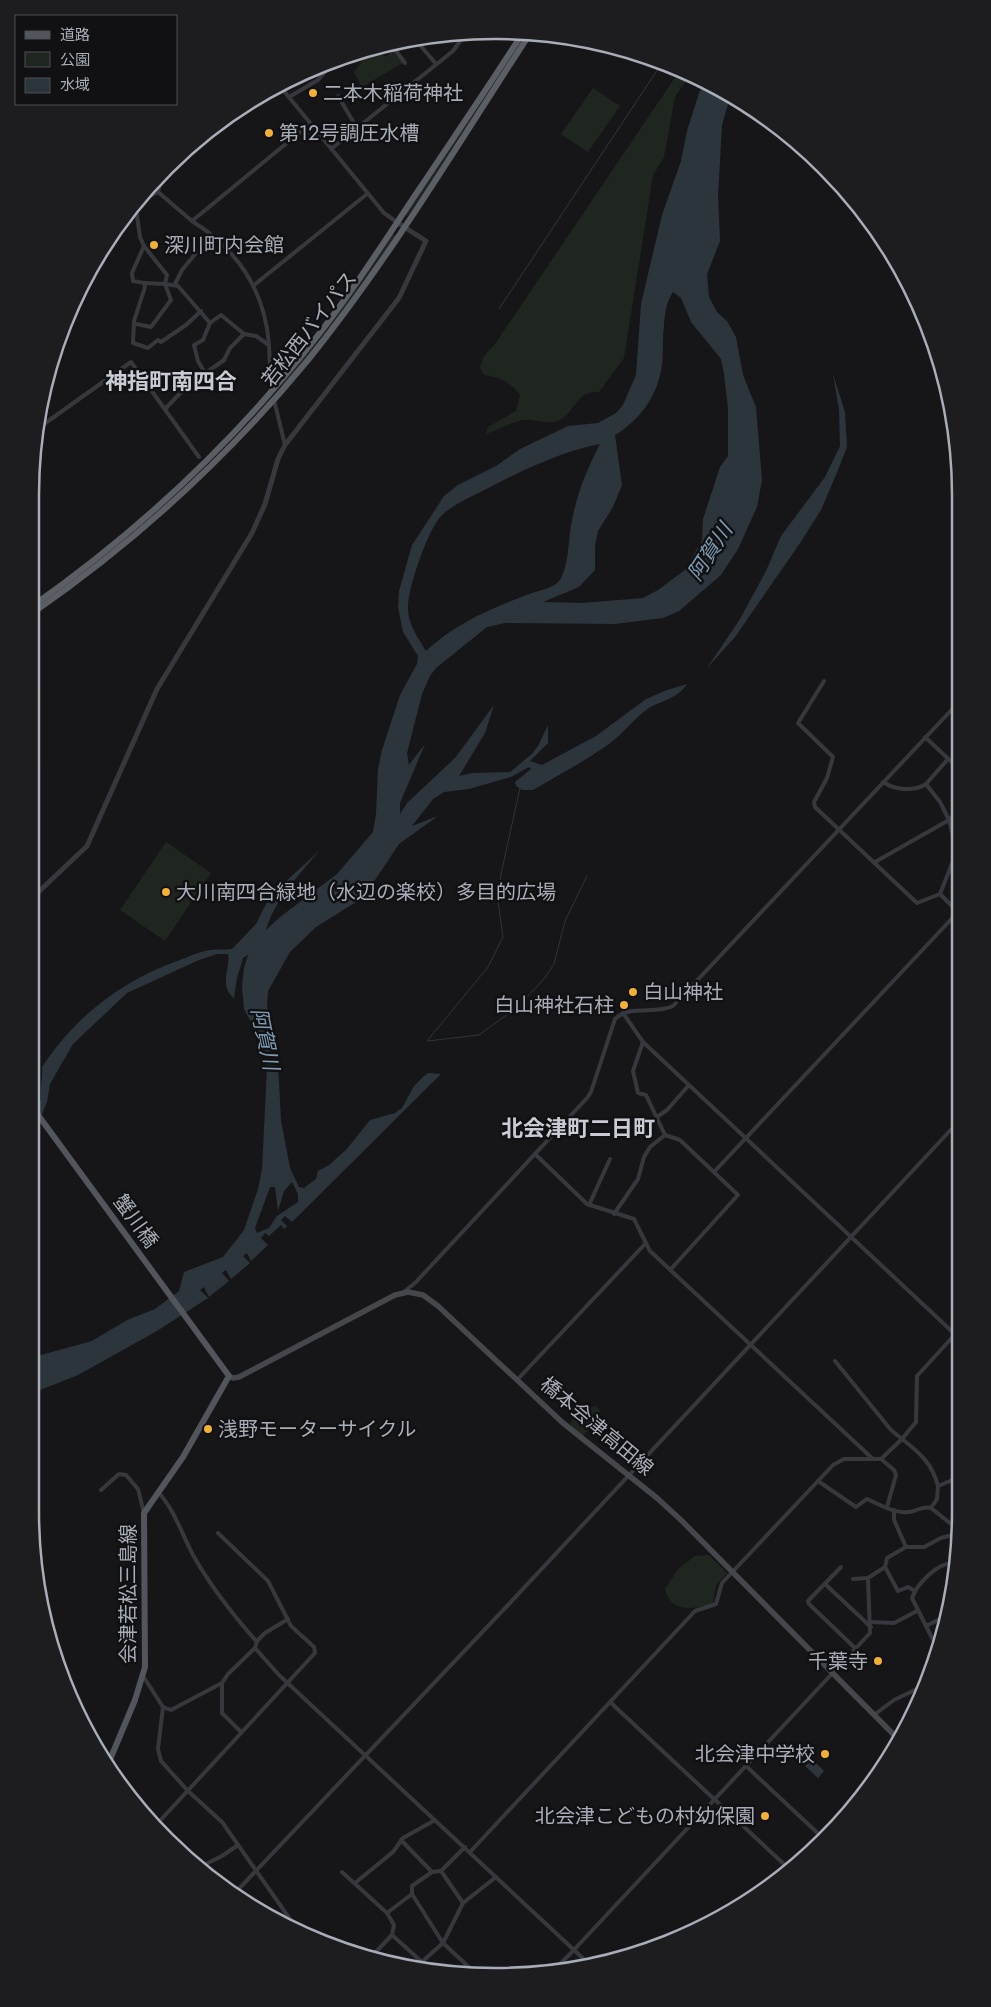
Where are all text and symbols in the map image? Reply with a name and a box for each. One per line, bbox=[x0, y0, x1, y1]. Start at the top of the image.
legend bbox=[15, 15, 178, 105]
text: 道路 bbox=[60, 24, 90, 46]
text: 公園 bbox=[60, 49, 90, 71]
text: 水域 bbox=[60, 74, 90, 96]
place label: 二本木稲荷神社 bbox=[323, 79, 463, 108]
marker: 二本木稲荷神社 bbox=[307, 87, 319, 99]
place label: 第12号調圧水槽 bbox=[279, 119, 419, 148]
marker: 第12号調圧水槽 bbox=[263, 127, 275, 139]
place label: 深川町内会館 bbox=[164, 231, 284, 260]
marker: 深川町内会館 bbox=[148, 239, 160, 251]
street label: 若松西バイパス bbox=[255, 265, 364, 393]
district label: 神指町南四合 bbox=[105, 365, 237, 397]
water label: 阿賀川 bbox=[680, 516, 741, 587]
place label: 大川南四合緑地（水辺の楽校）多目的広場 bbox=[176, 878, 556, 907]
marker: 大川南四合緑地（水辺の楽校）多目的広場 bbox=[160, 886, 172, 898]
place label: 白山神社 bbox=[643, 978, 723, 1007]
marker: 白山神社 bbox=[627, 986, 639, 998]
place label: 白山神社石柱 bbox=[494, 991, 614, 1020]
marker: 白山神社石柱 bbox=[618, 999, 630, 1011]
water label: 阿賀川 bbox=[244, 1005, 287, 1075]
district label: 北会津町二日町 bbox=[501, 1112, 655, 1144]
street label: 蟹川橋 bbox=[106, 1189, 165, 1254]
street label: 橋本会津高田線 bbox=[534, 1370, 660, 1482]
place label: 浅野モーターサイクル bbox=[218, 1415, 417, 1444]
marker: 浅野モーターサイクル bbox=[202, 1423, 214, 1435]
street label: 会津若松三島線 bbox=[114, 1524, 143, 1664]
place label: 千葉寺 bbox=[808, 1647, 868, 1676]
marker: 千葉寺 bbox=[872, 1655, 884, 1667]
place label: 北会津中学校 bbox=[695, 1740, 815, 1769]
marker: 北会津中学校 bbox=[819, 1748, 831, 1760]
place label: 北会津こどもの村幼保園 bbox=[535, 1802, 755, 1831]
marker: 北会津こどもの村幼保園 bbox=[759, 1810, 771, 1822]

